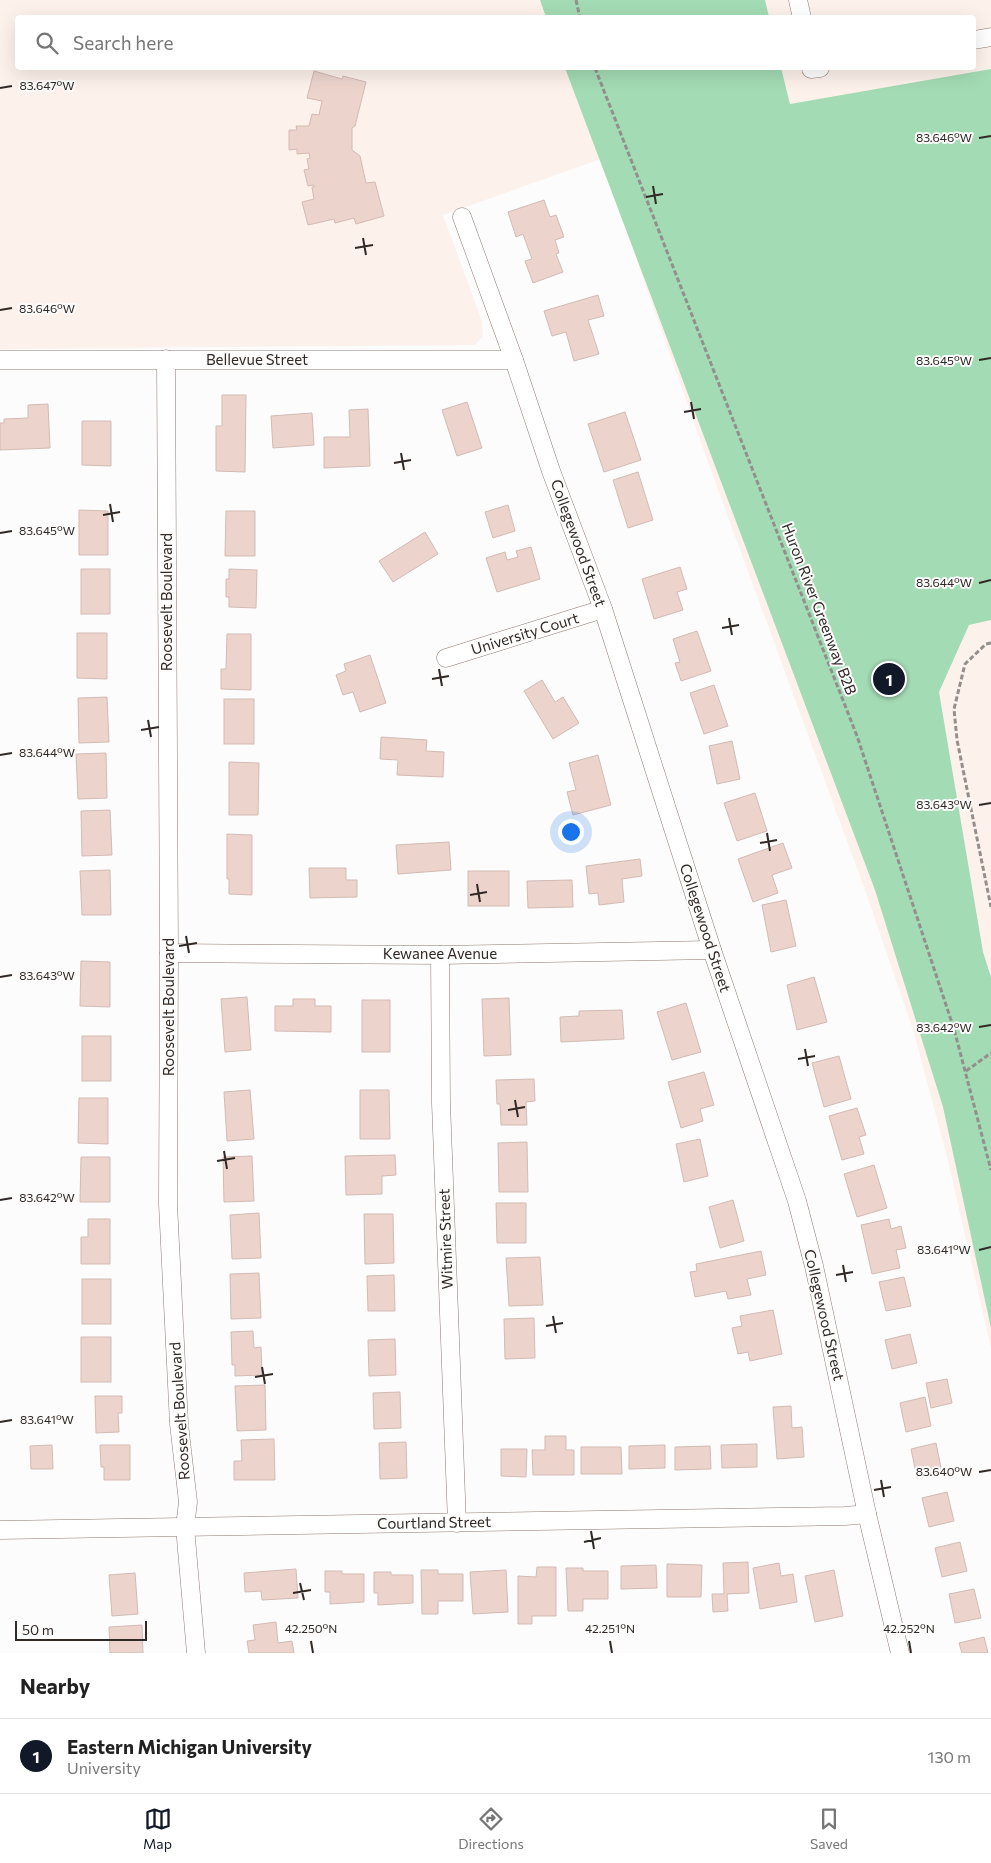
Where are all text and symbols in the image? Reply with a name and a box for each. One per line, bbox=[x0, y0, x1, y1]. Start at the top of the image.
search box bbox=[15, 15, 976, 70]
icon: search bbox=[33, 29, 61, 57]
text: Search here bbox=[73, 31, 173, 54]
text: 83.647°W bbox=[19, 78, 75, 92]
text: 83.646°W bbox=[916, 130, 972, 144]
text: 83.646°W bbox=[19, 301, 75, 315]
street label: Bellevue Street bbox=[206, 350, 308, 368]
text: 83.645°W bbox=[916, 353, 972, 367]
street label: Collegewood Street bbox=[548, 477, 610, 609]
street label: Huron River Greenway B2B bbox=[779, 520, 861, 697]
text: 83.645°W bbox=[19, 523, 75, 537]
street label: Roosevelt Boulevard bbox=[157, 533, 175, 671]
text: 83.644°W bbox=[916, 575, 972, 589]
street label: University Court bbox=[469, 608, 581, 658]
pin: 1 bbox=[873, 660, 905, 698]
text: 83.644°W bbox=[19, 745, 75, 759]
text: 83.643°W bbox=[916, 797, 972, 811]
your location bbox=[558, 819, 584, 845]
street label: Collegewood Street bbox=[677, 861, 735, 994]
street label: Roosevelt Boulevard bbox=[159, 938, 177, 1076]
street label: Kewanee Avenue bbox=[383, 944, 497, 962]
text: 83.643°W bbox=[19, 968, 75, 982]
text: 83.642°W bbox=[916, 1020, 972, 1034]
street label: Witmire Street bbox=[434, 1188, 456, 1290]
text: 83.642°W bbox=[19, 1190, 75, 1204]
text: 83.641°W bbox=[917, 1242, 971, 1256]
street label: Collegewood Street bbox=[801, 1247, 849, 1382]
street label: Roosevelt Boulevard bbox=[165, 1341, 193, 1481]
text: 83.641°W bbox=[20, 1412, 74, 1426]
text: 83.640°W bbox=[916, 1464, 972, 1478]
street label: Courtland Street bbox=[377, 1512, 491, 1532]
scale bar bbox=[15, 1618, 148, 1641]
text: 50 m bbox=[22, 1621, 54, 1638]
text: 42.250°N bbox=[285, 1621, 337, 1635]
text: 42.251°N bbox=[585, 1621, 635, 1635]
text: 42.252°N bbox=[883, 1621, 935, 1635]
text: Nearby bbox=[20, 1673, 90, 1698]
text: Eastern Michigan University bbox=[67, 1735, 312, 1758]
text: 1 bbox=[32, 1747, 40, 1766]
text: 130 m bbox=[928, 1747, 971, 1766]
text: University bbox=[67, 1758, 141, 1777]
tab: Map bbox=[143, 1805, 172, 1852]
tab: Directions bbox=[458, 1805, 524, 1852]
tab: Saved bbox=[810, 1805, 848, 1852]

